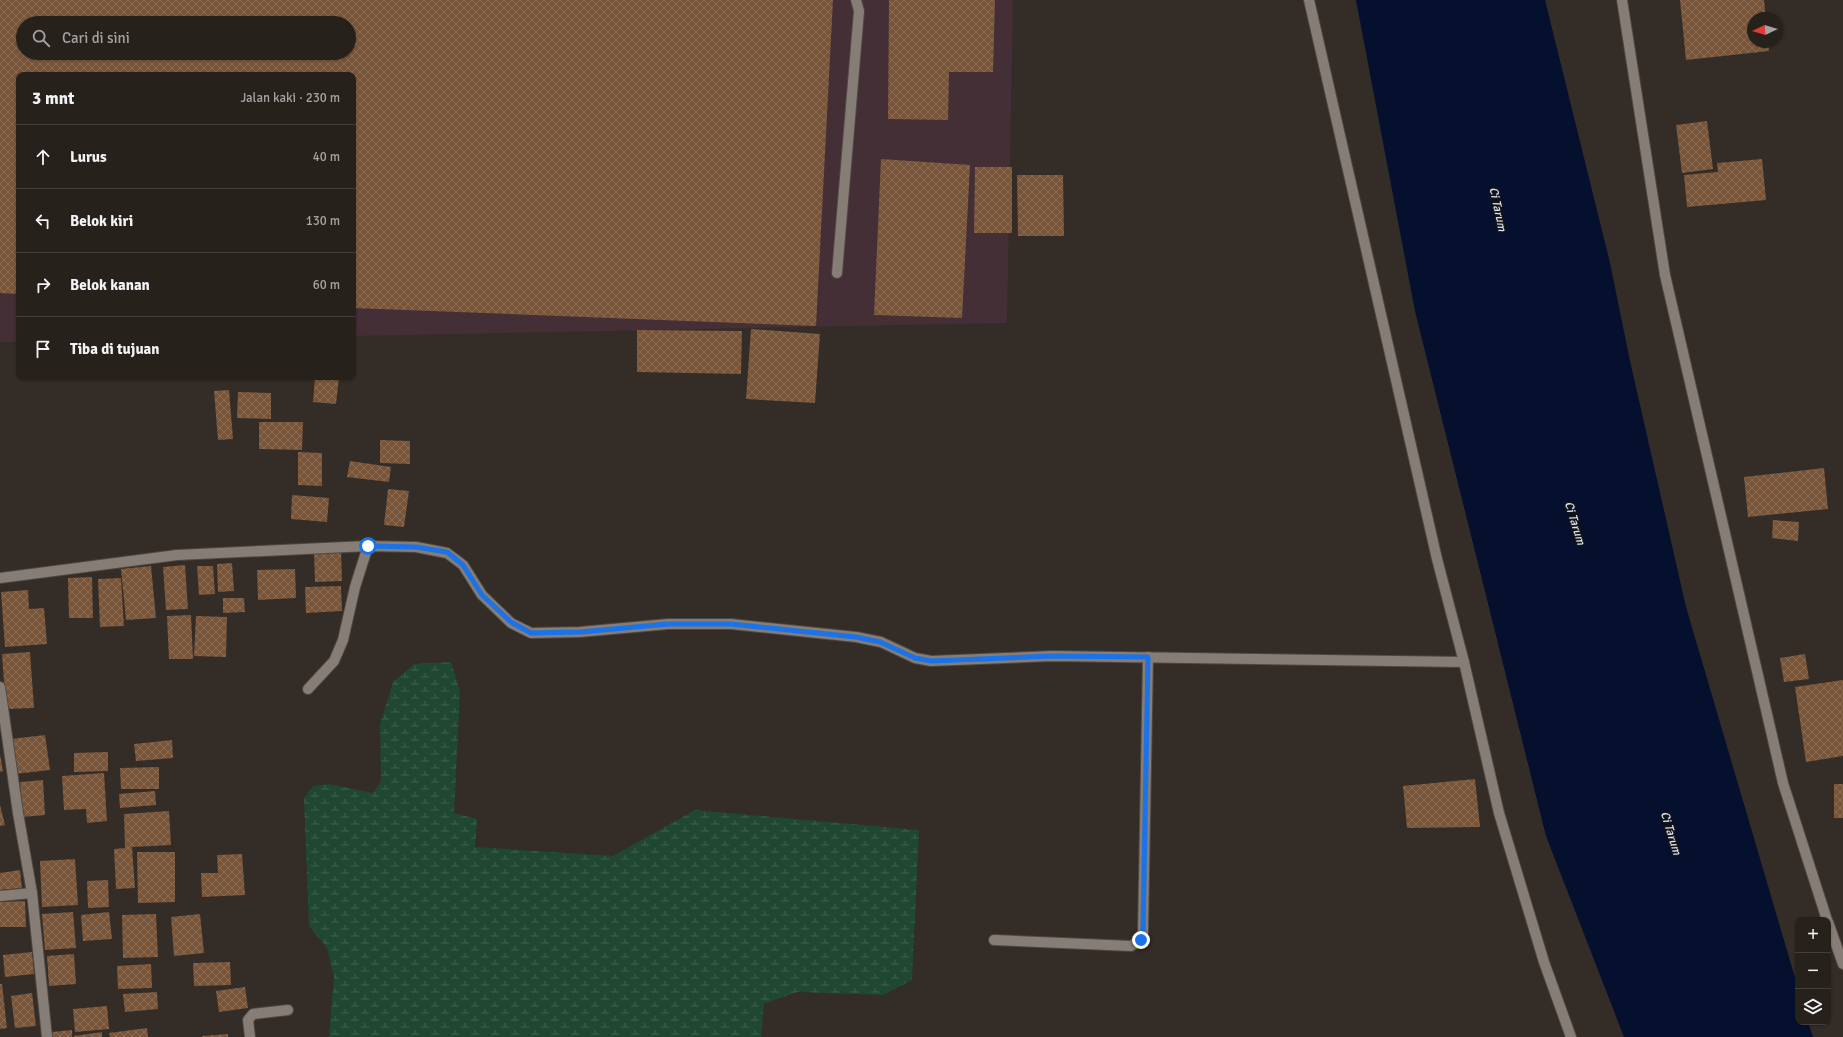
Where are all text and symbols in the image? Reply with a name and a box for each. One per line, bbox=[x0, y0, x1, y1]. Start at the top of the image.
north arrow bbox=[1747, 12, 1783, 48]
search box bbox=[16, 16, 356, 60]
icon: search bbox=[30, 27, 52, 49]
text: Cari di sini bbox=[62, 29, 130, 47]
text: 3 mnt bbox=[32, 88, 74, 109]
text: Jalan kaki · 230 m bbox=[241, 90, 340, 106]
icon: ahead bbox=[32, 146, 54, 168]
text: Lurus bbox=[70, 148, 107, 166]
text: 40 m bbox=[313, 149, 340, 165]
water label: Ci Tarum bbox=[1486, 186, 1510, 233]
icon: left bbox=[32, 210, 54, 232]
text: Belok kiri bbox=[70, 212, 133, 230]
text: 130 m bbox=[306, 213, 340, 229]
icon: right bbox=[32, 274, 54, 296]
text: Belok kanan bbox=[70, 276, 150, 294]
text: 60 m bbox=[313, 277, 340, 293]
icon: arrive bbox=[32, 338, 54, 360]
text: Tiba di tujuan bbox=[70, 340, 160, 358]
water label: Ci Tarum bbox=[1561, 500, 1588, 547]
route start bbox=[359, 537, 377, 555]
water label: Ci Tarum bbox=[1657, 810, 1684, 857]
map controls bbox=[1795, 917, 1831, 1025]
button: + bbox=[1795, 917, 1831, 953]
route end bbox=[1132, 931, 1150, 949]
button: − bbox=[1795, 953, 1831, 989]
button: layers bbox=[1795, 989, 1831, 1025]

